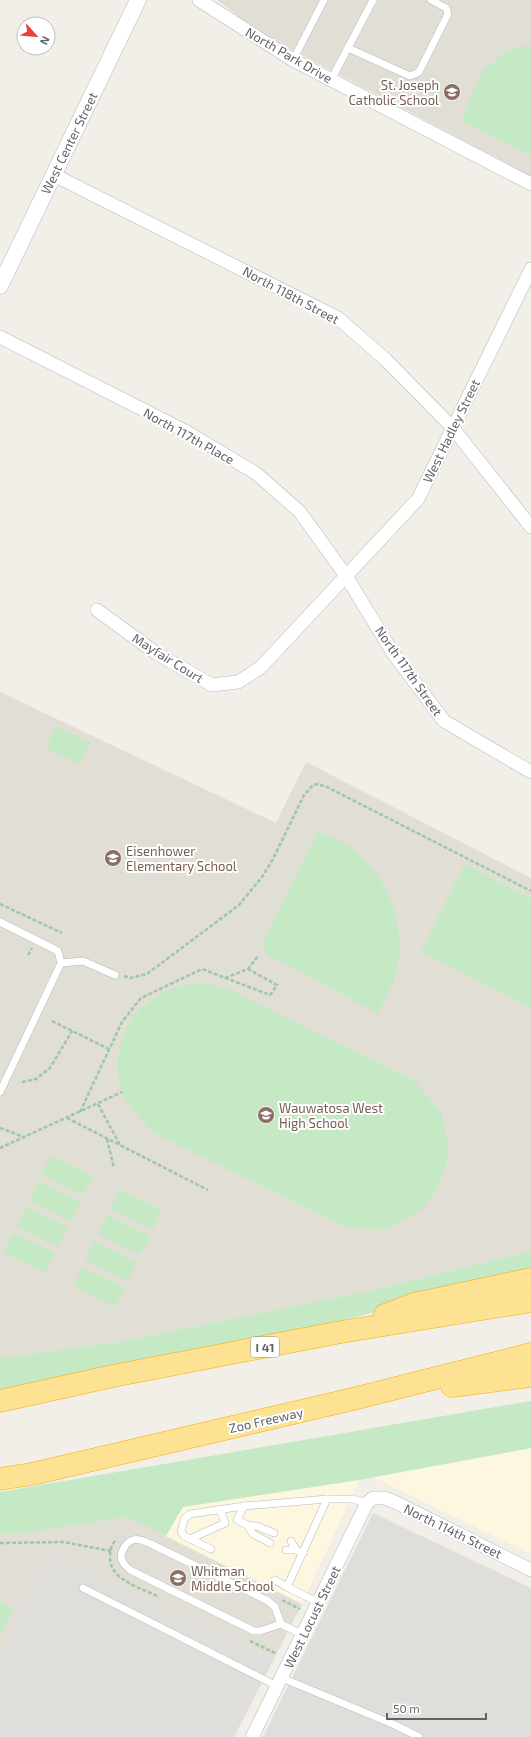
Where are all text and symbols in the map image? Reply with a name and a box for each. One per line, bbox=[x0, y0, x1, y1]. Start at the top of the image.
north arrow bbox=[16, 16, 56, 56]
street label: North Park Drive bbox=[243, 24, 335, 86]
text: N bbox=[38, 34, 53, 47]
place label: St. Joseph Catholic School bbox=[348, 77, 439, 108]
school or university icon: St. Joseph Catholic School bbox=[442, 82, 462, 102]
street label: West Center Street bbox=[37, 89, 101, 197]
street label: North 118th Street bbox=[240, 263, 342, 327]
street label: West Hadley Street bbox=[419, 377, 483, 485]
street label: North 117th Place bbox=[141, 404, 237, 468]
street label: North 117th Street bbox=[372, 623, 446, 719]
street label: Mayfair Court bbox=[129, 630, 207, 686]
place label: Eisenhower Elementary School bbox=[126, 843, 237, 874]
school or university icon: Eisenhower Elementary School bbox=[103, 848, 123, 868]
place label: Wauwatosa West High School bbox=[279, 1100, 383, 1131]
school or university icon: Wauwatosa West High School bbox=[256, 1105, 276, 1125]
road number: I 41 bbox=[251, 1337, 279, 1357]
street label: Zoo Freeway bbox=[227, 1404, 305, 1436]
street label: North 114th Street bbox=[401, 1500, 505, 1562]
place label: Whitman Middle School bbox=[191, 1563, 274, 1594]
street label: West Locust Street bbox=[280, 1563, 344, 1671]
school or university icon: Whitman Middle School bbox=[168, 1568, 188, 1588]
scale bar bbox=[387, 1695, 486, 1721]
text: 50 m bbox=[393, 1701, 420, 1715]

